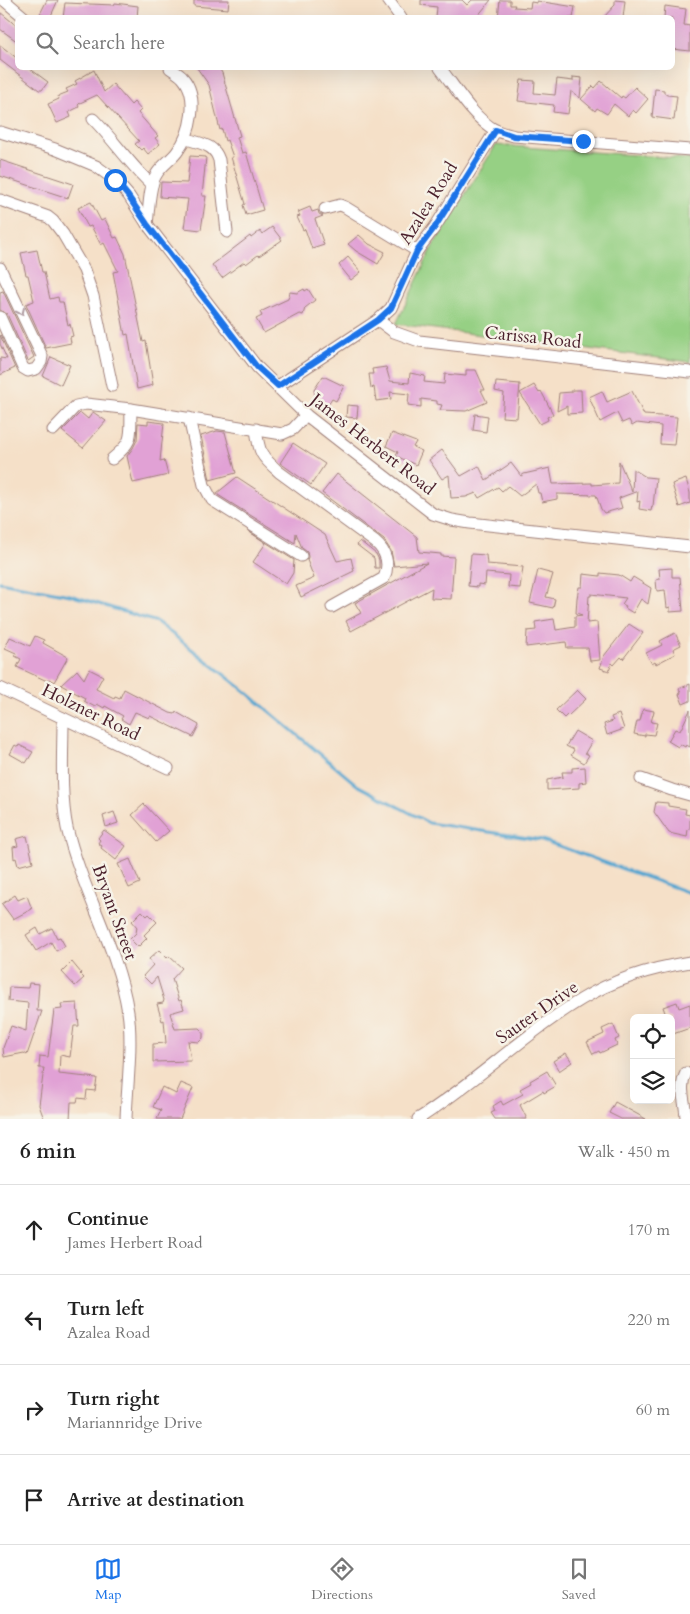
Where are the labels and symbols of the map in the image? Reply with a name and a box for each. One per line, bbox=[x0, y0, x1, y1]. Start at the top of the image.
route end bbox=[572, 130, 595, 153]
street label: Azalea Road bbox=[393, 157, 464, 250]
route start bbox=[104, 169, 127, 192]
one-way arrow bbox=[15, 307, 25, 316]
street label: Carissa Road bbox=[483, 320, 583, 355]
street label: James Herbert Road bbox=[303, 386, 441, 501]
street label: Holzner Road bbox=[37, 678, 145, 747]
street label: Bryant Street bbox=[86, 861, 144, 964]
street label: Sauter Drive bbox=[491, 975, 584, 1050]

